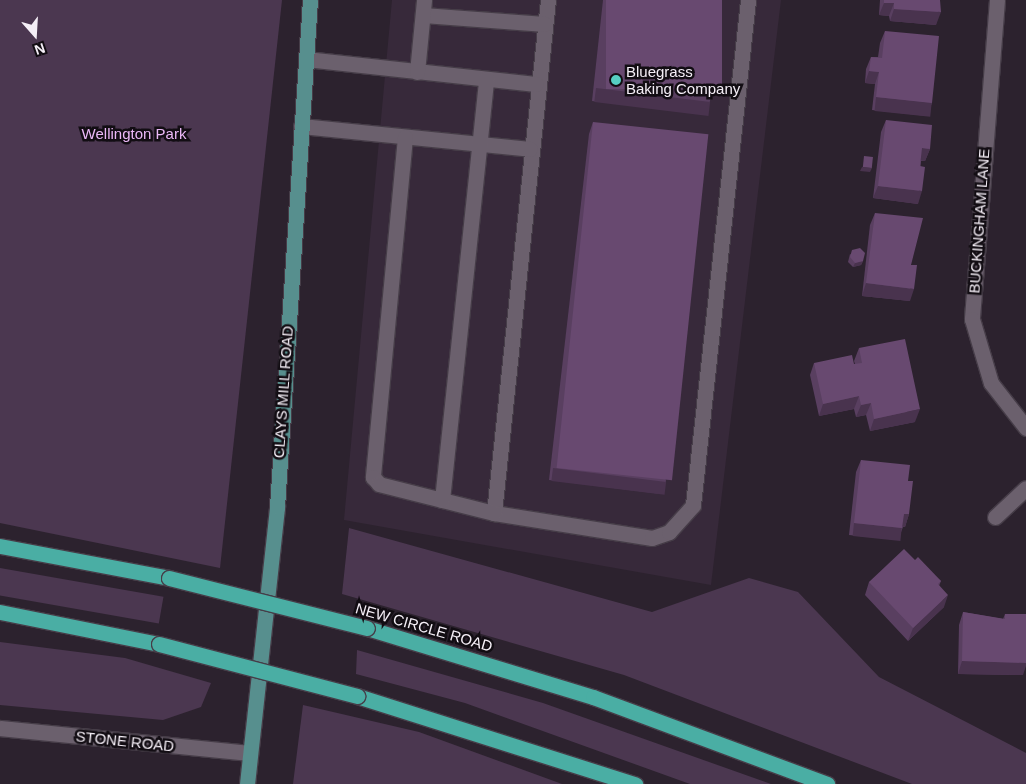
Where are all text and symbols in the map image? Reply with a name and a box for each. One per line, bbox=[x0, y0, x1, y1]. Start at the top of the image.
north arrow bbox=[10, 10, 60, 60]
text: N bbox=[32, 40, 47, 58]
place label: Bluegrass Baking Company bbox=[626, 62, 740, 97]
marker: Bluegrass Baking Company bbox=[610, 74, 622, 86]
park label: Wellington Park bbox=[82, 125, 186, 143]
street label: BUCKINGHAM LANE bbox=[965, 148, 993, 294]
street label: CLAYS MILL ROAD bbox=[269, 325, 297, 459]
street label: NEW CIRCLE ROAD bbox=[353, 599, 495, 655]
street label: STONE ROAD bbox=[75, 727, 175, 755]

